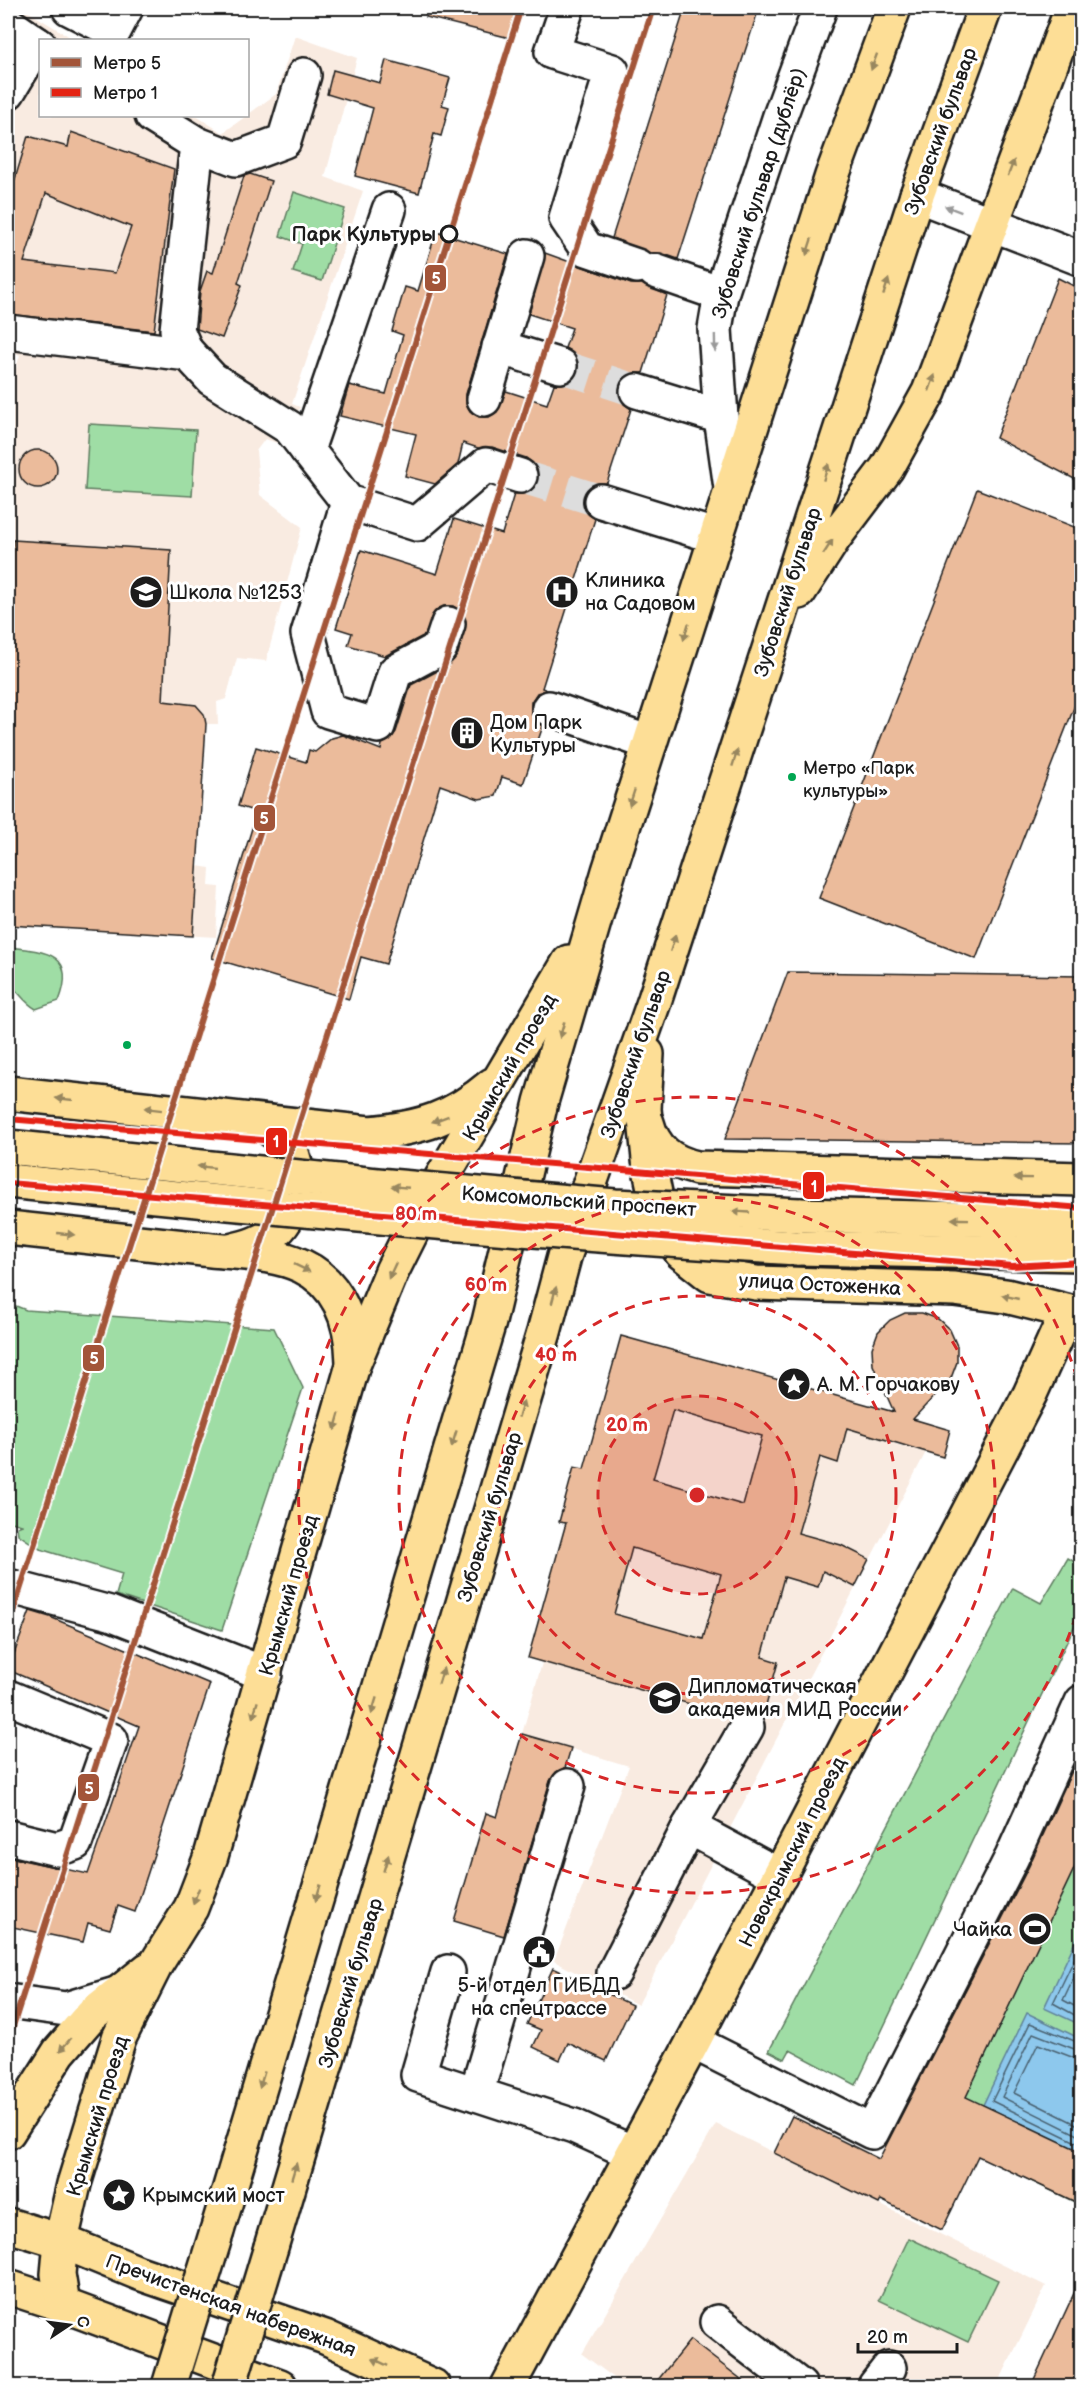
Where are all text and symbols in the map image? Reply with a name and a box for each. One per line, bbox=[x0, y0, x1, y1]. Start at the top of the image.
legend bbox=[39, 39, 249, 117]
street label: Зубовский бульвар bbox=[900, 44, 983, 218]
text: Метро 5 bbox=[93, 53, 161, 74]
one-way arrow bbox=[868, 54, 878, 72]
street label: Зубовский бульвар (дублёр) bbox=[707, 65, 811, 322]
text: Метро 1 bbox=[93, 83, 158, 104]
one-way arrow bbox=[1006, 159, 1016, 177]
one-way arrow bbox=[944, 204, 962, 213]
place label: Парк Культуры bbox=[292, 223, 436, 247]
marker: Парк Культуры bbox=[440, 225, 458, 243]
one-way arrow bbox=[804, 238, 814, 256]
line badge: 5 bbox=[424, 264, 447, 292]
text: 5 bbox=[431, 270, 441, 289]
one-way arrow bbox=[882, 278, 892, 296]
one-way arrow bbox=[710, 334, 720, 353]
one-way arrow bbox=[928, 374, 938, 392]
one-way arrow bbox=[822, 463, 831, 481]
street label: Зубовский бульвар bbox=[749, 504, 827, 680]
one-way arrow bbox=[823, 539, 834, 555]
place label: Клиника на Садовом bbox=[585, 569, 696, 616]
school or university icon: Школа №1253 bbox=[128, 574, 164, 610]
hospital icon: Клиника на Садовом bbox=[544, 574, 580, 610]
place label: Школа №1253 bbox=[169, 581, 302, 605]
one-way arrow bbox=[680, 623, 690, 641]
place label: Дом Парк Культуры bbox=[490, 711, 582, 758]
building icon: Дом Парк Культуры bbox=[449, 715, 485, 751]
one-way arrow bbox=[730, 749, 740, 767]
place label: Метро «Парк культуры» bbox=[803, 758, 915, 802]
marker: Метро «Парк культуры» bbox=[786, 771, 798, 783]
one-way arrow bbox=[627, 789, 637, 807]
line badge: 5 bbox=[253, 804, 276, 832]
text: 5 bbox=[259, 810, 269, 829]
one-way arrow bbox=[669, 934, 679, 952]
street label: Зубовский бульвар bbox=[596, 966, 676, 1142]
street label: Крымский проезд bbox=[458, 989, 562, 1146]
one-way arrow bbox=[557, 1021, 566, 1039]
unlabelled marker bbox=[121, 1039, 133, 1051]
one-way arrow bbox=[55, 1094, 74, 1104]
one-way arrow bbox=[143, 1104, 162, 1113]
one-way arrow bbox=[431, 1115, 449, 1125]
line badge: 1 bbox=[265, 1127, 288, 1156]
text: 1 bbox=[273, 1133, 279, 1152]
one-way arrow bbox=[196, 1162, 215, 1172]
line badge: 1 bbox=[802, 1171, 825, 1200]
one-way arrow bbox=[1014, 1173, 1033, 1183]
text: 1 bbox=[811, 1178, 817, 1197]
one-way arrow bbox=[390, 1182, 409, 1192]
street label: Комсомольский проспект bbox=[461, 1182, 698, 1222]
text: 80 m bbox=[395, 1204, 437, 1225]
one-way arrow bbox=[731, 1207, 750, 1216]
one-way arrow bbox=[951, 1215, 970, 1224]
one-way arrow bbox=[56, 1229, 75, 1239]
one-way arrow bbox=[294, 1263, 311, 1272]
one-way arrow bbox=[388, 1263, 397, 1280]
street label: улица Остоженка bbox=[738, 1269, 902, 1301]
text: 60 m bbox=[465, 1275, 507, 1296]
one-way arrow bbox=[549, 1285, 559, 1304]
one-way arrow bbox=[1001, 1292, 1019, 1302]
line badge: 5 bbox=[82, 1344, 105, 1372]
text: 40 m bbox=[535, 1345, 577, 1366]
text: 5 bbox=[89, 1350, 99, 1369]
place icon: А. М. Горчакову bbox=[776, 1366, 812, 1402]
place label: А. М. Горчакову bbox=[816, 1373, 960, 1397]
one-way arrow bbox=[517, 1400, 526, 1418]
one-way arrow bbox=[332, 1413, 341, 1431]
text: 20 m bbox=[606, 1415, 648, 1436]
street label: Зубовский бульвар bbox=[453, 1429, 527, 1605]
one-way arrow bbox=[449, 1430, 458, 1448]
centre of rings bbox=[687, 1485, 707, 1505]
street label: Крымский проезд bbox=[254, 1512, 323, 1679]
one-way arrow bbox=[437, 1667, 446, 1685]
place label: Дипломатическая академия МИД России bbox=[688, 1675, 902, 1722]
school or university icon: Дипломатическая академия МИД России bbox=[647, 1680, 683, 1716]
one-way arrow bbox=[369, 1697, 378, 1715]
one-way arrow bbox=[250, 1701, 259, 1719]
street label: Новокрымский проезд bbox=[734, 1753, 851, 1952]
line badge: 5 bbox=[77, 1773, 100, 1802]
text: 5 bbox=[84, 1780, 94, 1799]
one-way arrow bbox=[382, 1854, 391, 1872]
one-way arrow bbox=[313, 1884, 322, 1902]
one-way arrow bbox=[191, 1887, 200, 1905]
street label: Зубовский бульвар bbox=[314, 1895, 388, 2071]
sports icon: Чайка bbox=[1017, 1911, 1053, 1947]
place label: Чайка bbox=[953, 1918, 1012, 1942]
public building icon: 5-й отдел ГИБДД на спецтрассе bbox=[521, 1934, 557, 1970]
place label: 5-й отдел ГИБДД на спецтрассе bbox=[457, 1974, 621, 2021]
street label: Крымский проезд bbox=[62, 2033, 134, 2199]
one-way arrow bbox=[59, 2037, 72, 2052]
one-way arrow bbox=[257, 2071, 266, 2089]
one-way arrow bbox=[290, 2162, 299, 2180]
place icon: Крымский мост bbox=[101, 2177, 137, 2213]
place label: Крымский мост bbox=[142, 2184, 286, 2208]
street label: Пречистенская набережная bbox=[102, 2249, 359, 2362]
north arrow bbox=[39, 2295, 99, 2355]
text: С bbox=[72, 2314, 93, 2330]
scale bar bbox=[858, 2316, 957, 2354]
text: 20 m bbox=[867, 2327, 908, 2348]
one-way arrow bbox=[371, 2357, 389, 2367]

